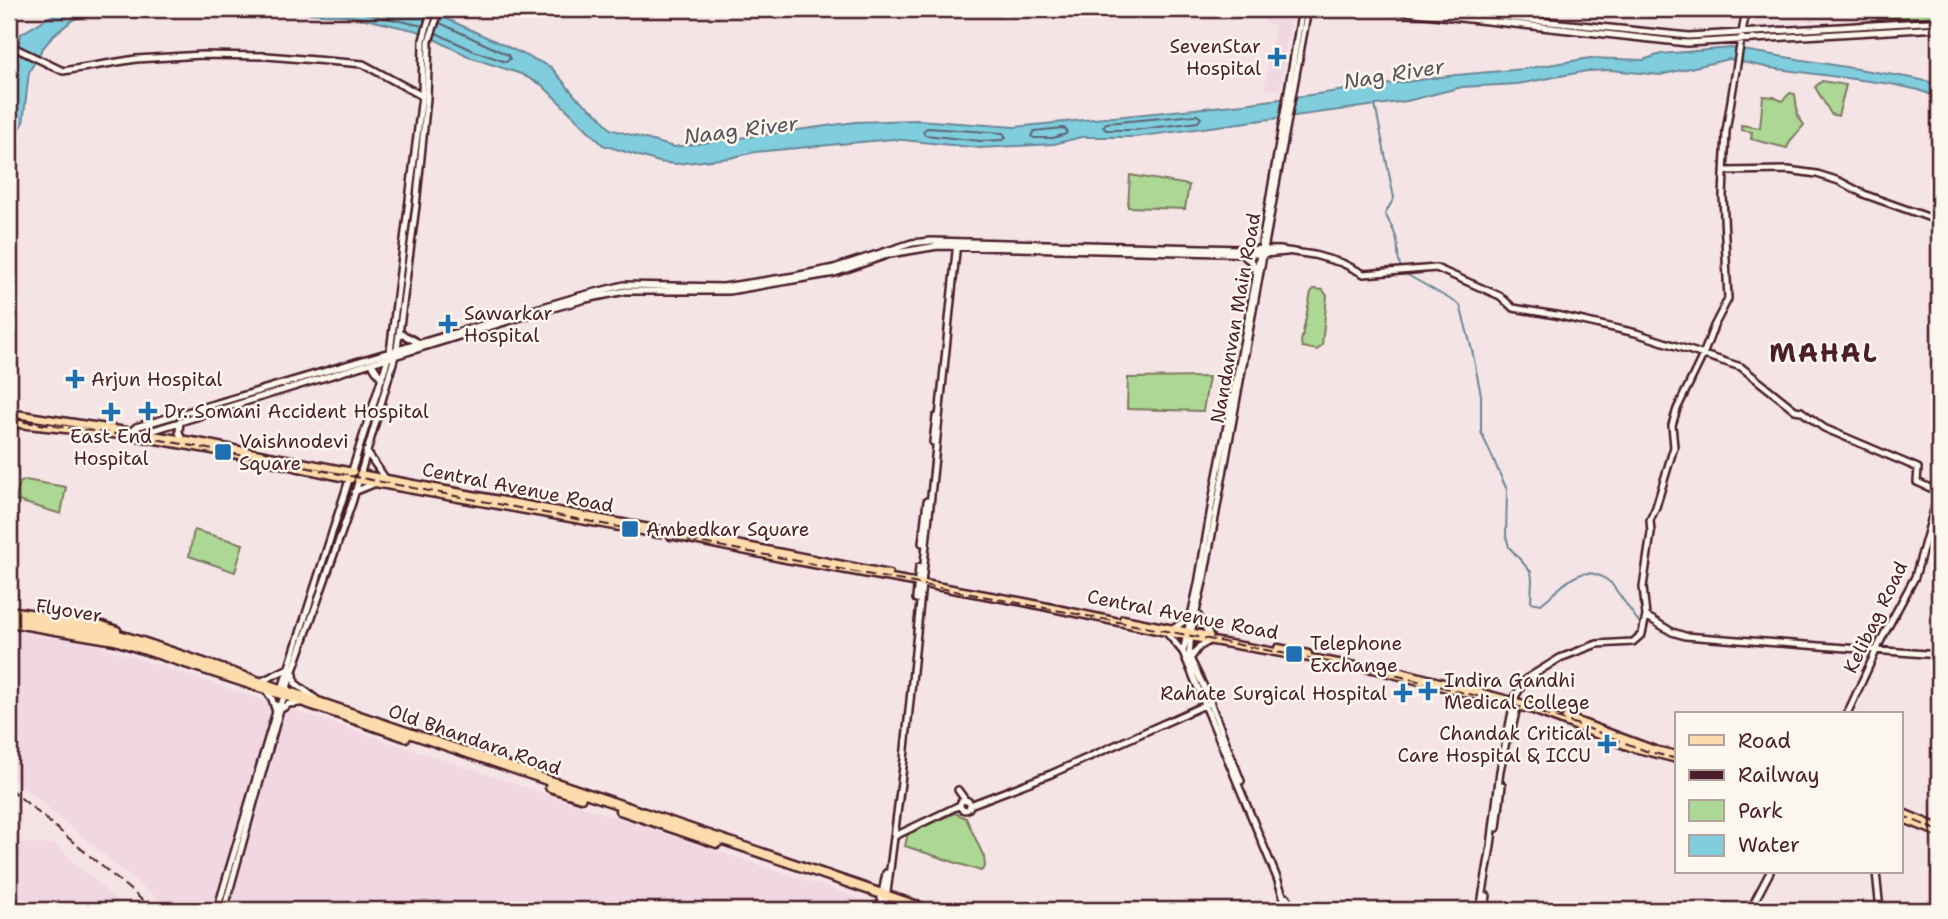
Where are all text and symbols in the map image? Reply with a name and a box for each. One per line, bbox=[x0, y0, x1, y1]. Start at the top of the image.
place label: SevenStar Hospital bbox=[1169, 34, 1261, 81]
marker: SevenStar Hospital bbox=[1267, 47, 1287, 67]
water label: Nag River bbox=[1341, 52, 1448, 96]
water label: Naag River bbox=[682, 109, 801, 151]
street label: Nandanvan Main Road bbox=[1205, 211, 1266, 425]
place label: Sawarkar Hospital bbox=[464, 301, 553, 348]
marker: Sawarkar Hospital bbox=[438, 314, 458, 334]
district label: MAHAL bbox=[1769, 335, 1879, 370]
place label: Arjun Hospital bbox=[91, 367, 222, 392]
marker: Arjun Hospital bbox=[65, 369, 85, 389]
place label: Dr. Somani Accident Hospital bbox=[164, 399, 429, 424]
marker: Dr. Somani Accident Hospital bbox=[138, 401, 158, 421]
marker: East End Hospital bbox=[101, 402, 121, 422]
place label: East End Hospital bbox=[70, 424, 152, 471]
place label: Vaishnodevi Square bbox=[239, 429, 349, 476]
marker: Vaishnodevi Square bbox=[213, 442, 233, 462]
street label: Central Avenue Road bbox=[420, 457, 616, 518]
place label: Ambedkar Square bbox=[646, 517, 809, 542]
marker: Ambedkar Square bbox=[620, 519, 640, 539]
street label: Kelibag Road bbox=[1838, 557, 1913, 677]
street label: Central Avenue Road bbox=[1085, 584, 1281, 645]
street label: Flyover bbox=[34, 593, 104, 628]
place label: Telephone Exchange bbox=[1310, 631, 1402, 678]
marker: Telephone Exchange bbox=[1284, 644, 1304, 664]
place label: Indira Gandhi Medical College bbox=[1444, 668, 1590, 715]
place label: Rahate Surgical Hospital bbox=[1160, 681, 1387, 706]
marker: Indira Gandhi Medical College bbox=[1418, 681, 1438, 701]
marker: Rahate Surgical Hospital bbox=[1393, 683, 1413, 703]
street label: Old Bhandara Road bbox=[385, 698, 565, 781]
legend bbox=[1675, 712, 1902, 874]
place label: Chandak Critical Care Hospital & ICCU bbox=[1398, 721, 1591, 768]
text: Road bbox=[1738, 727, 1791, 755]
marker: Chandak Critical Care Hospital & ICCU bbox=[1597, 734, 1617, 754]
text: Railway bbox=[1738, 761, 1820, 789]
text: Park bbox=[1738, 797, 1783, 825]
text: Water bbox=[1738, 831, 1800, 859]

